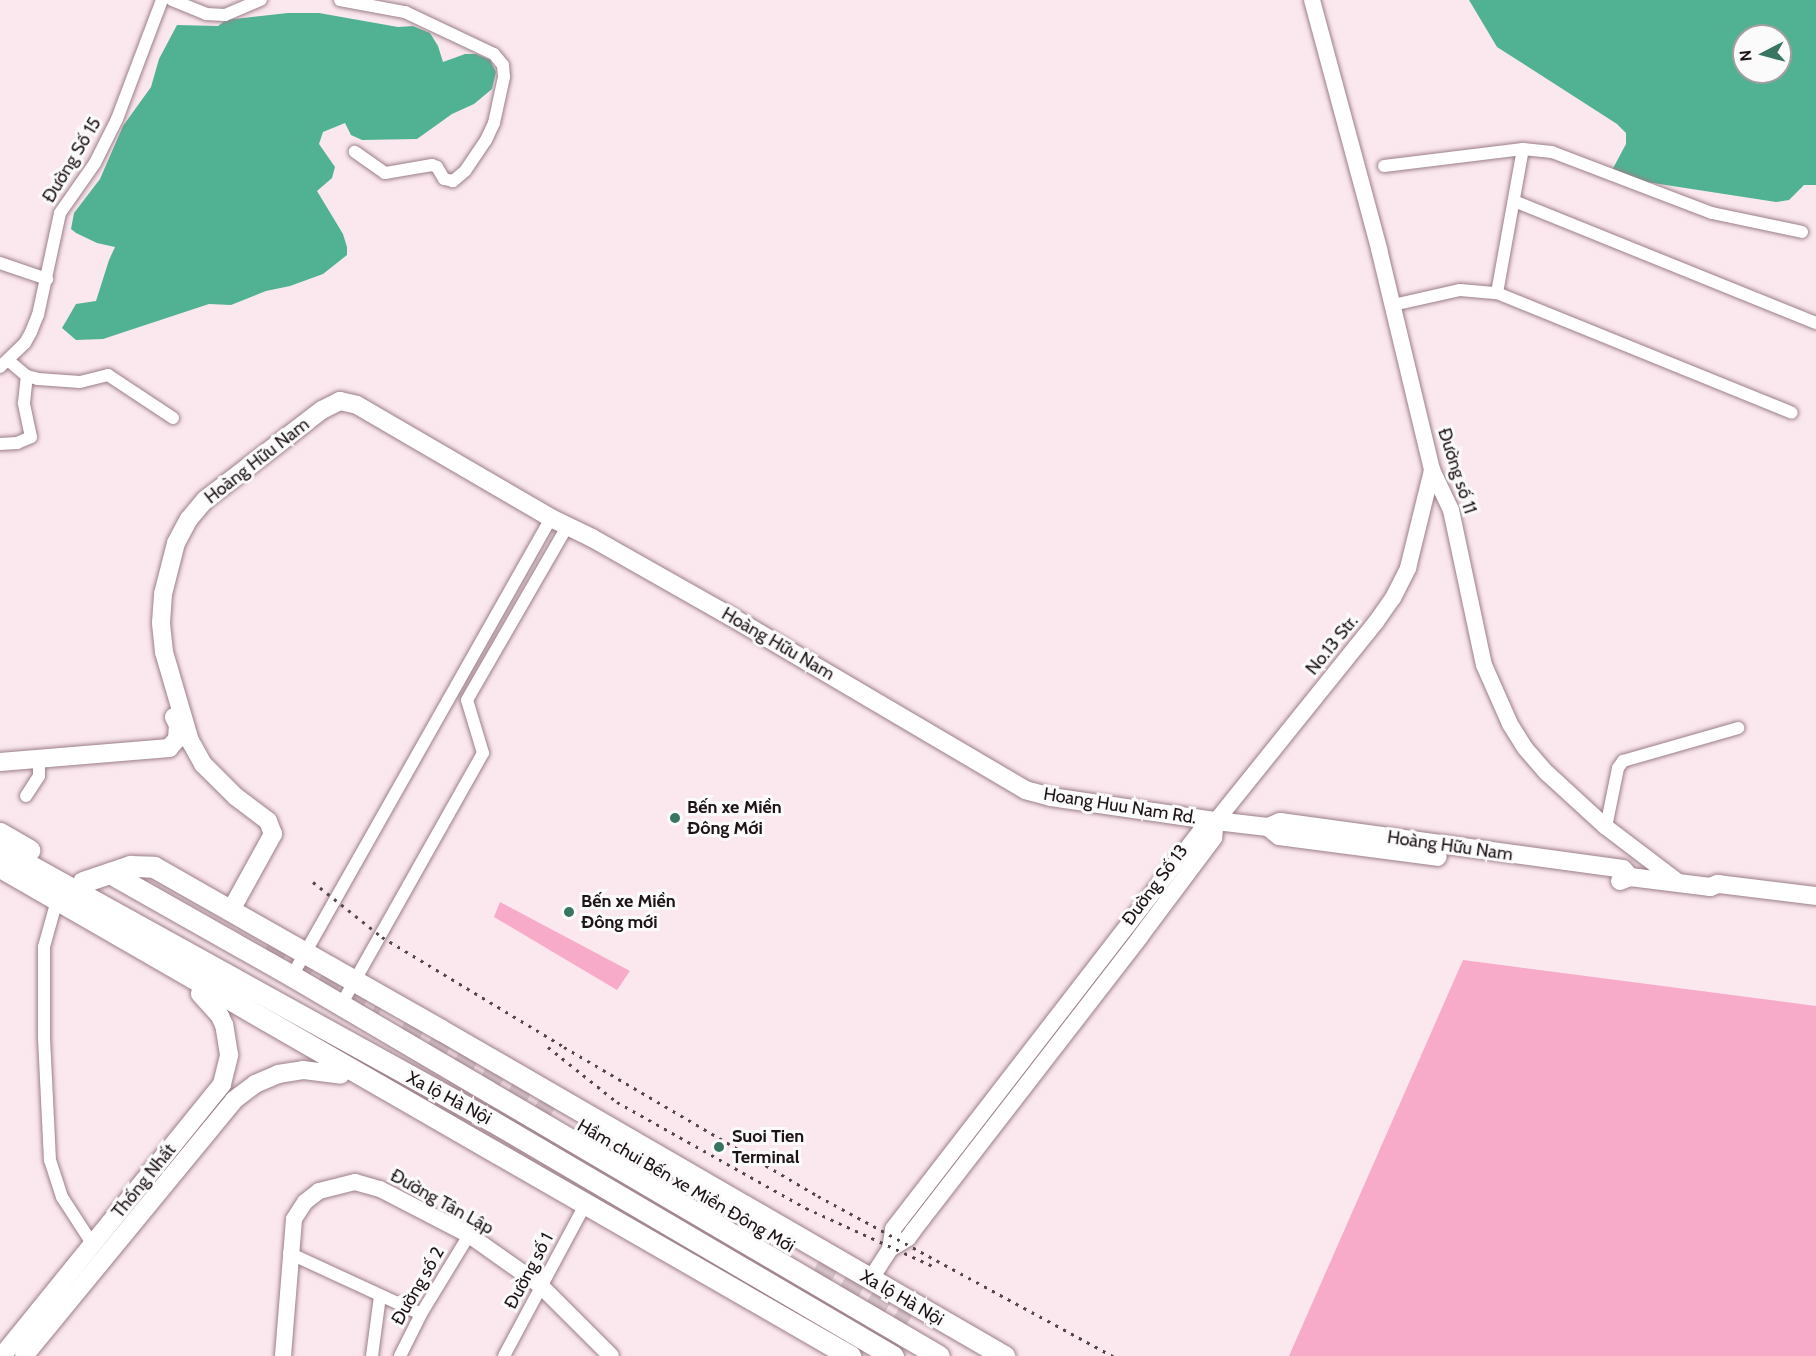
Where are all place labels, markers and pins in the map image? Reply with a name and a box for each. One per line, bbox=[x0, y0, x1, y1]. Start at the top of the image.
place label: Bến xe Miền Đông Mới bbox=[687, 797, 782, 840]
marker: Bến xe Miền Đông Mới bbox=[668, 811, 682, 825]
place label: Bến xe Miền Đông mới bbox=[581, 891, 676, 934]
marker: Bến xe Miền Đông mới bbox=[562, 905, 576, 919]
place label: Suoi Tien Terminal bbox=[732, 1126, 804, 1168]
marker: Suoi Tien Terminal bbox=[710, 1138, 728, 1156]

